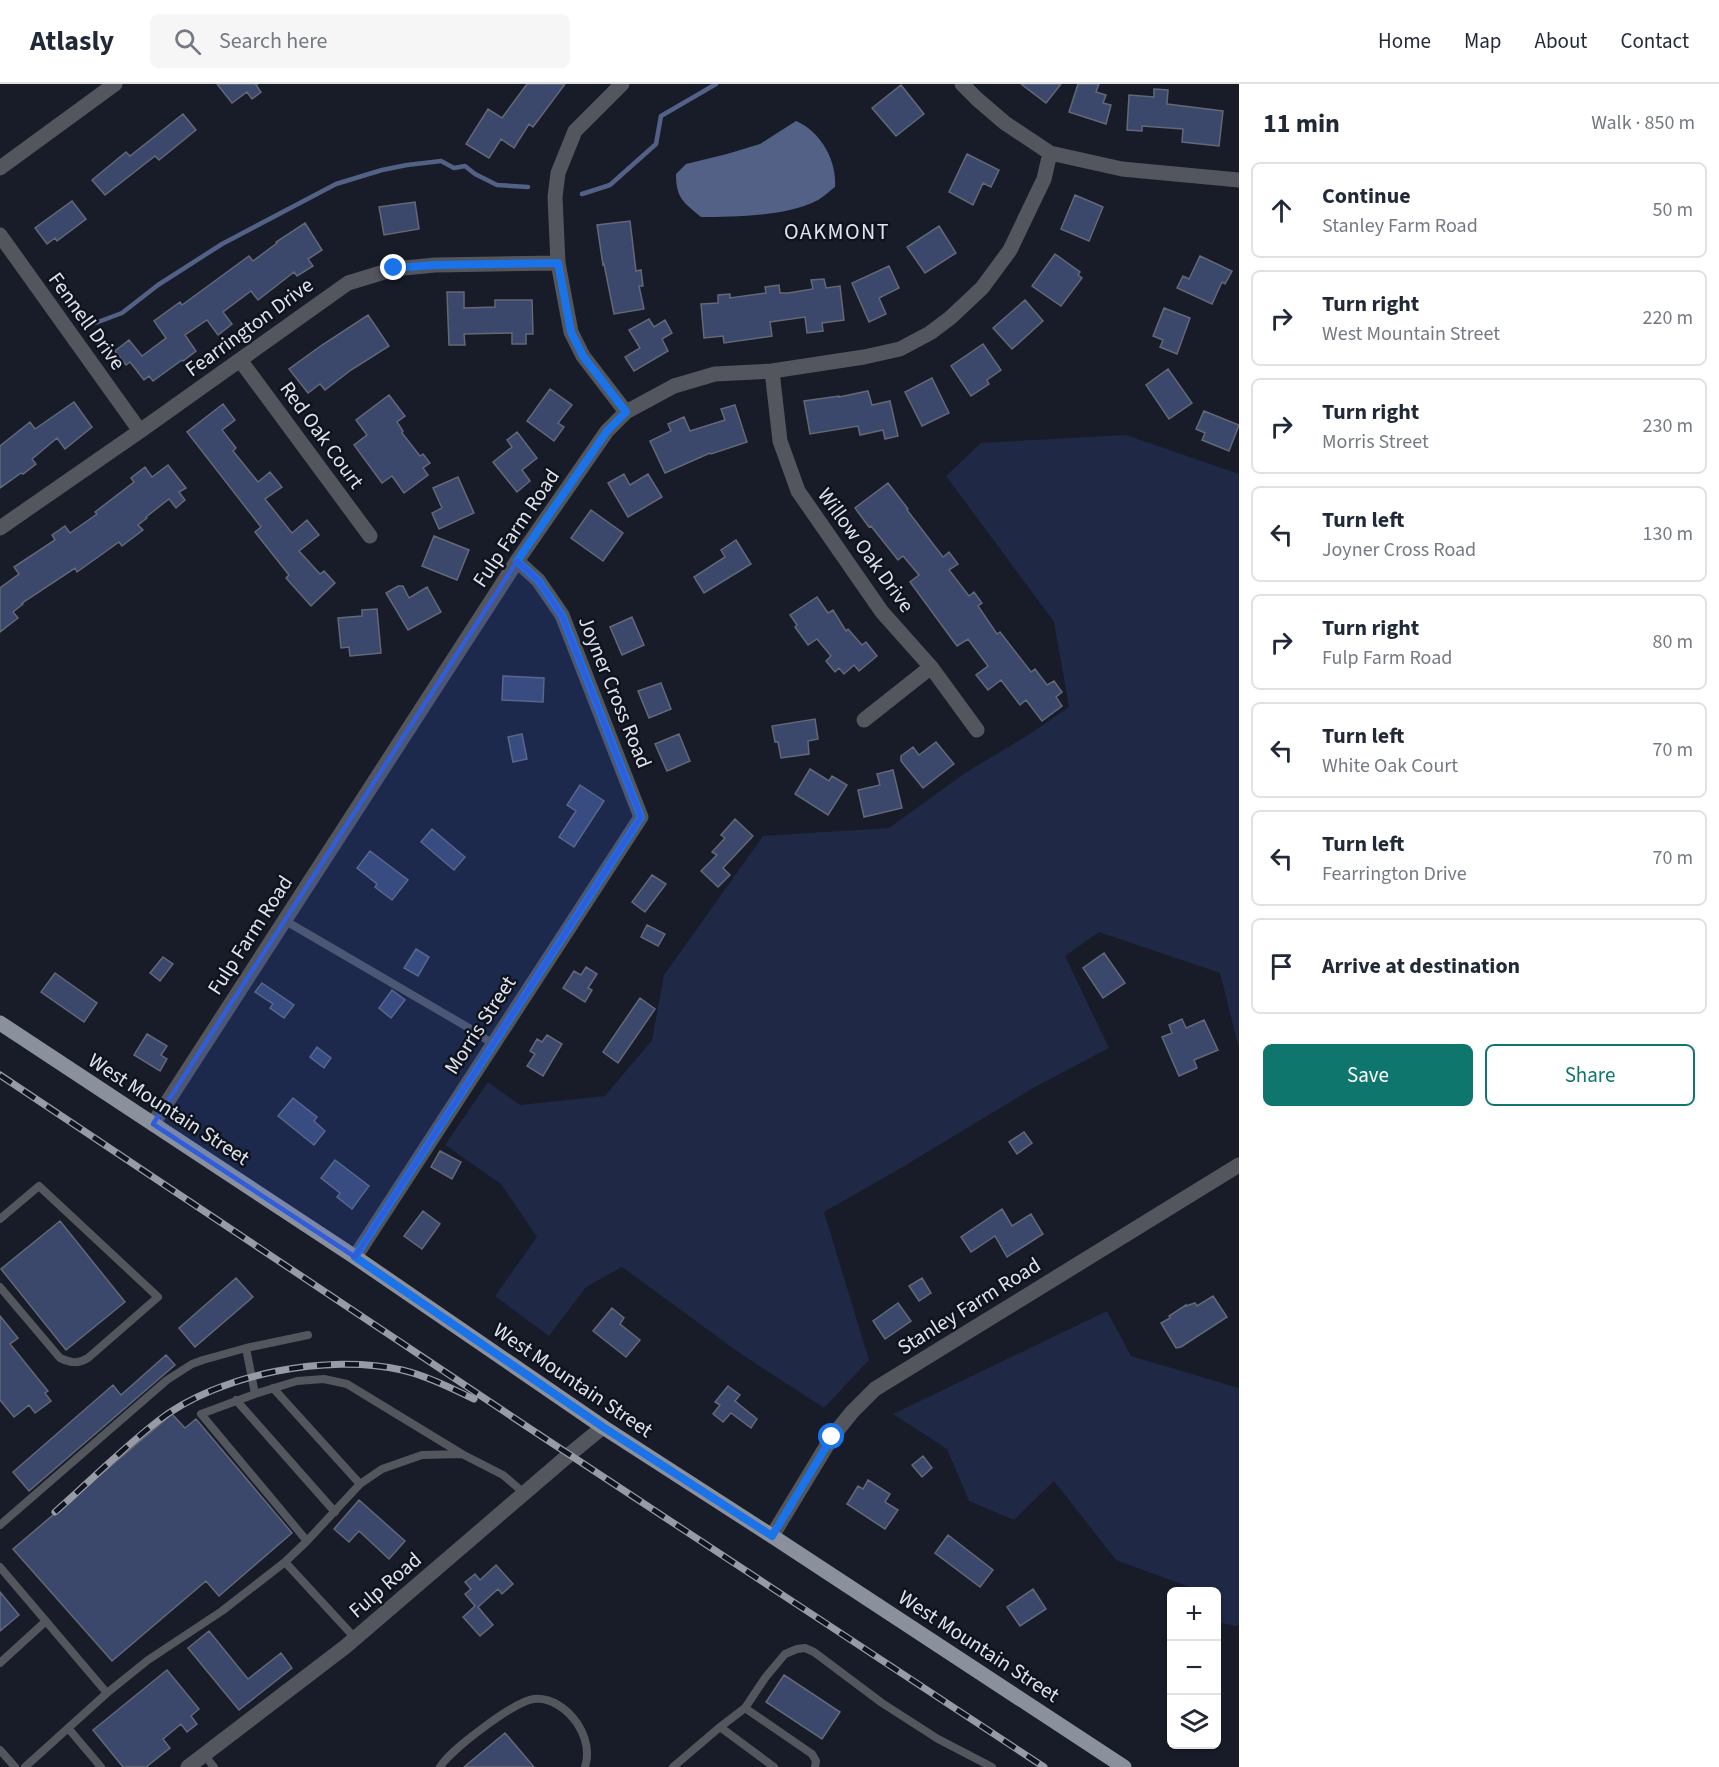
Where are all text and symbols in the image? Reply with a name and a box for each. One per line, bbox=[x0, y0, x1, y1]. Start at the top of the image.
search box bbox=[150, 14, 570, 68]
text: Atlasly bbox=[30, 21, 114, 61]
icon: search bbox=[171, 25, 204, 58]
text: Search here bbox=[219, 25, 328, 57]
text: Home bbox=[1378, 26, 1431, 56]
text: Map bbox=[1464, 26, 1502, 56]
text: About bbox=[1535, 26, 1587, 56]
text: Contact bbox=[1620, 26, 1689, 56]
text: 11 min bbox=[1263, 105, 1340, 142]
text: Walk · 850 m bbox=[1591, 109, 1695, 137]
text: Continue bbox=[1322, 180, 1411, 212]
icon: ahead bbox=[1265, 194, 1298, 227]
text: 50 m bbox=[1653, 196, 1693, 224]
text: Stanley Farm Road bbox=[1322, 212, 1478, 240]
district label: OAKMONT bbox=[784, 216, 890, 248]
route end bbox=[380, 254, 406, 280]
street label: Fennell Drive bbox=[41, 266, 133, 376]
street label: Fearrington Drive bbox=[179, 270, 319, 384]
text: Turn right bbox=[1322, 288, 1419, 320]
icon: right bbox=[1265, 302, 1298, 335]
text: 220 m bbox=[1643, 304, 1693, 332]
text: West Mountain Street bbox=[1322, 320, 1500, 348]
street label: Red Oak Court bbox=[273, 375, 371, 495]
text: Turn right bbox=[1322, 396, 1419, 428]
icon: right bbox=[1265, 410, 1298, 443]
text: 230 m bbox=[1643, 412, 1693, 440]
text: Morris Street bbox=[1322, 428, 1429, 456]
street label: Fulp Farm Road bbox=[465, 463, 567, 593]
street label: Willow Oak Drive bbox=[810, 481, 922, 619]
text: Turn left bbox=[1322, 504, 1404, 536]
icon: left bbox=[1265, 518, 1298, 551]
text: 130 m bbox=[1643, 520, 1693, 548]
text: Joyner Cross Road bbox=[1322, 536, 1476, 564]
street label: Joyner Cross Road bbox=[571, 611, 659, 773]
text: Turn right bbox=[1322, 612, 1419, 644]
icon: right bbox=[1265, 626, 1298, 659]
text: 80 m bbox=[1653, 628, 1693, 656]
text: Fulp Farm Road bbox=[1322, 644, 1452, 672]
text: Turn left bbox=[1322, 720, 1404, 752]
icon: left bbox=[1265, 734, 1298, 767]
text: 70 m bbox=[1653, 736, 1693, 764]
text: White Oak Court bbox=[1322, 752, 1458, 780]
text: Turn left bbox=[1322, 828, 1404, 860]
icon: left bbox=[1265, 842, 1298, 875]
text: 70 m bbox=[1653, 844, 1693, 872]
text: Fearrington Drive bbox=[1322, 860, 1467, 888]
street label: Fulp Farm Road bbox=[200, 869, 300, 1001]
icon: arrive bbox=[1265, 950, 1298, 983]
text: Arrive at destination bbox=[1322, 950, 1520, 982]
street label: Morris Street bbox=[437, 970, 523, 1080]
button: Save bbox=[1263, 1044, 1473, 1106]
button: Share bbox=[1485, 1044, 1695, 1106]
street label: West Mountain Street bbox=[82, 1046, 256, 1172]
street label: Stanley Farm Road bbox=[892, 1250, 1046, 1362]
street label: West Mountain Street bbox=[487, 1315, 659, 1445]
route start bbox=[818, 1423, 844, 1449]
street label: Fulp Road bbox=[342, 1545, 428, 1625]
street label: West Mountain Street bbox=[892, 1583, 1066, 1709]
map controls bbox=[1167, 1587, 1221, 1749]
button: + bbox=[1167, 1587, 1221, 1641]
button: − bbox=[1167, 1641, 1221, 1695]
button: layers bbox=[1167, 1695, 1221, 1749]

